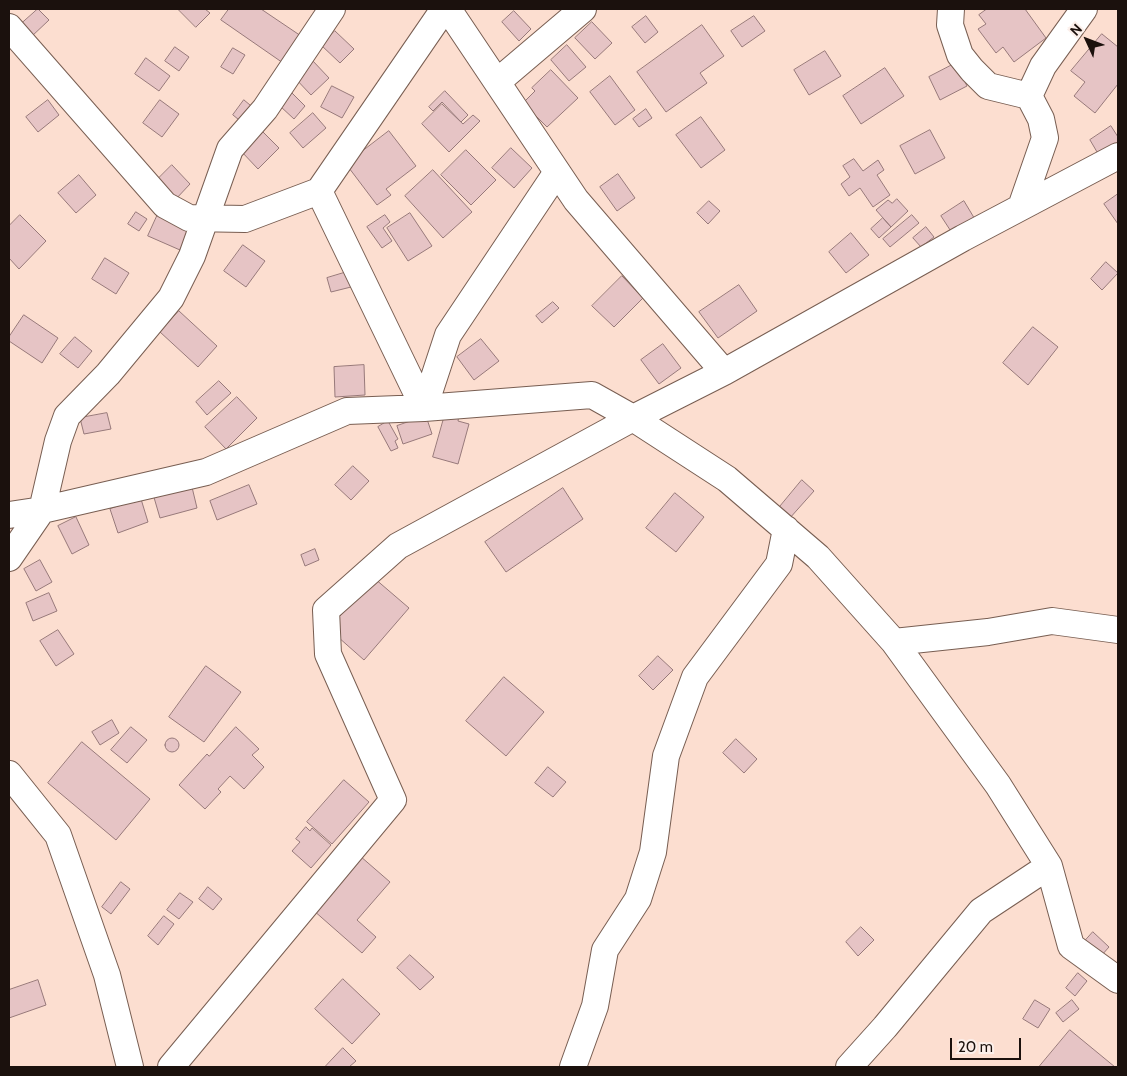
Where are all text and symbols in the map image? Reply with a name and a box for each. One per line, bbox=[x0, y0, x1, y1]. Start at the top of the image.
north arrow bbox=[1062, 15, 1112, 65]
text: N bbox=[1066, 20, 1086, 40]
scale bar bbox=[952, 1028, 1023, 1060]
text: 20 m bbox=[958, 1038, 993, 1056]

